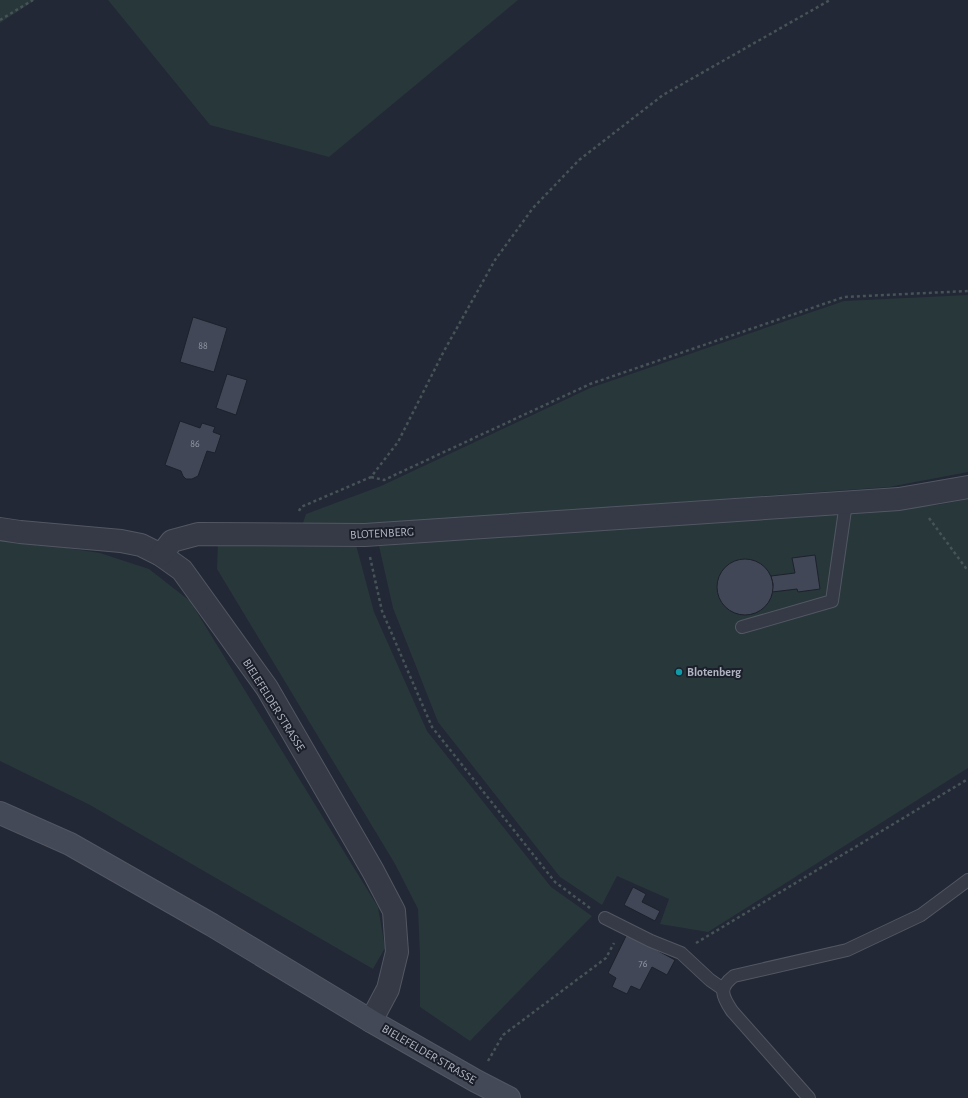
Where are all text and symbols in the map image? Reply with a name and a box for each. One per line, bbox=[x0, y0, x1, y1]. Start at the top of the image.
house number: 88 bbox=[198, 341, 208, 351]
house number: 86 bbox=[190, 439, 200, 449]
street label: BLOTENBERG bbox=[350, 525, 414, 541]
street label: BIELEFELDER STRASSE bbox=[241, 657, 307, 753]
place label: Blotenberg bbox=[687, 666, 742, 678]
marker: Blotenberg bbox=[674, 667, 684, 677]
house number: 76 bbox=[639, 959, 648, 969]
street label: BIELEFELDER STRASSE bbox=[380, 1022, 478, 1086]

